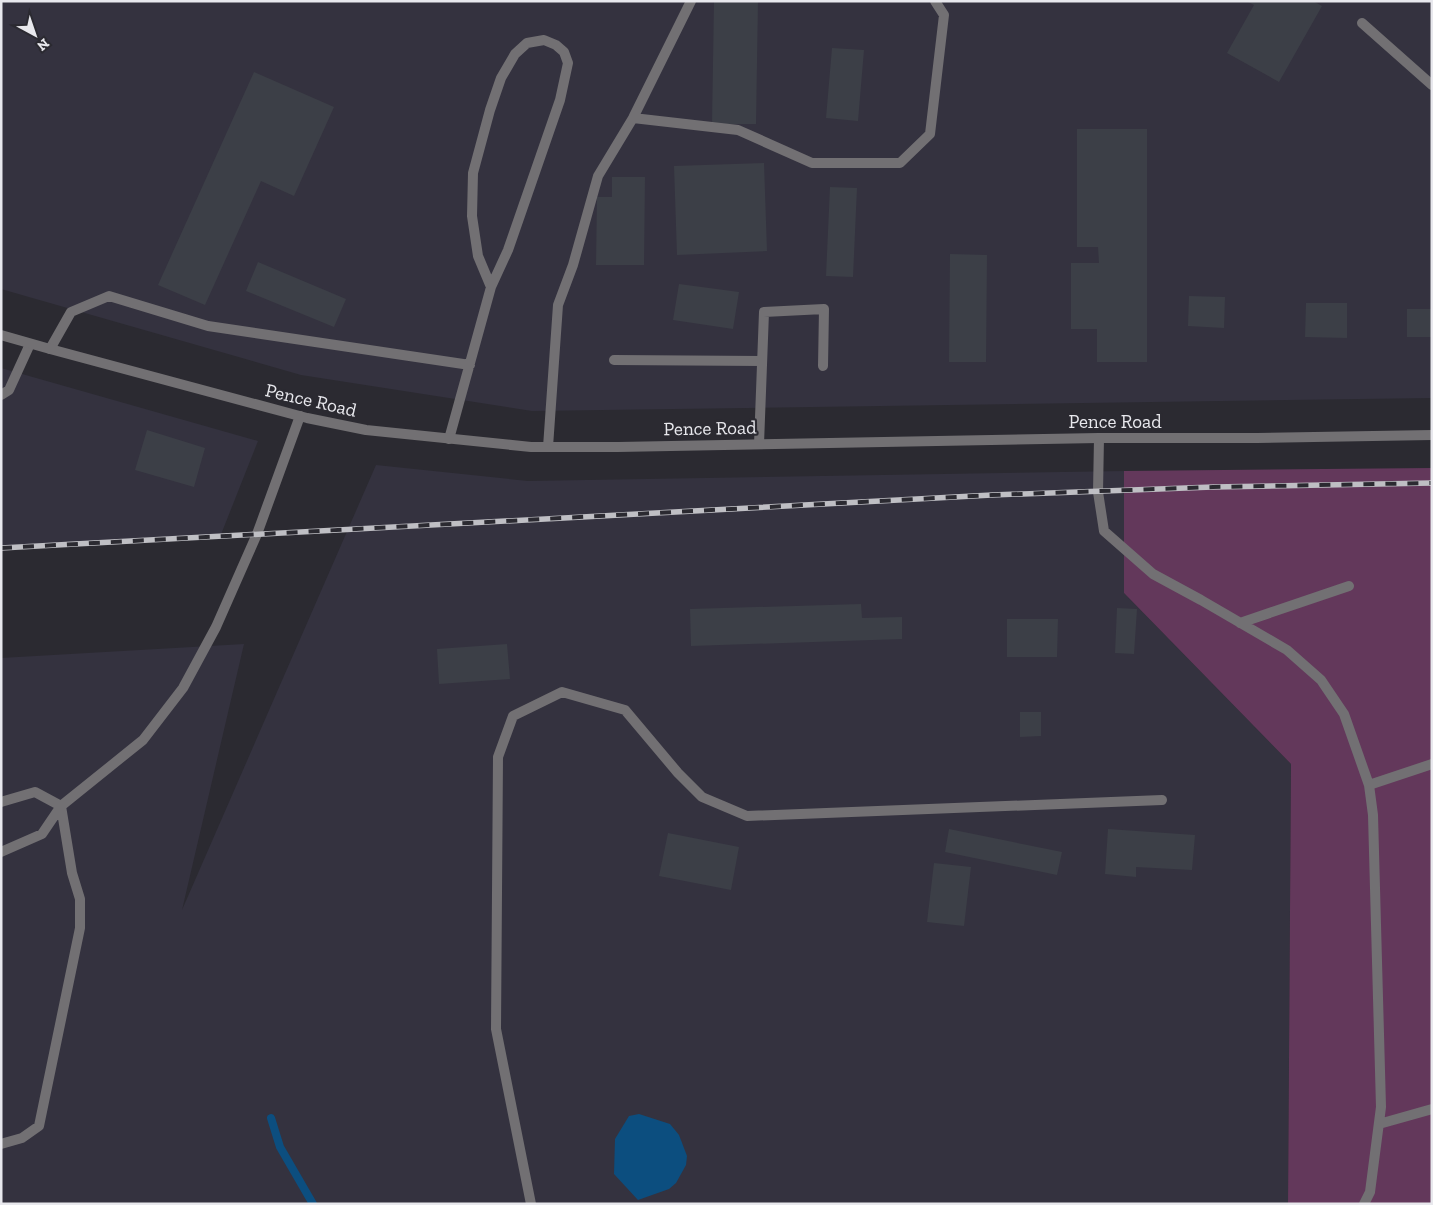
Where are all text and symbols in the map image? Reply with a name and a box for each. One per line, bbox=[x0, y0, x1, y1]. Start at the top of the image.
north arrow bbox=[10, 10, 60, 60]
text: N bbox=[33, 35, 53, 55]
street label: Pence Road bbox=[263, 378, 360, 422]
street label: Pence Road bbox=[1068, 410, 1162, 433]
street label: Pence Road bbox=[663, 416, 757, 440]

